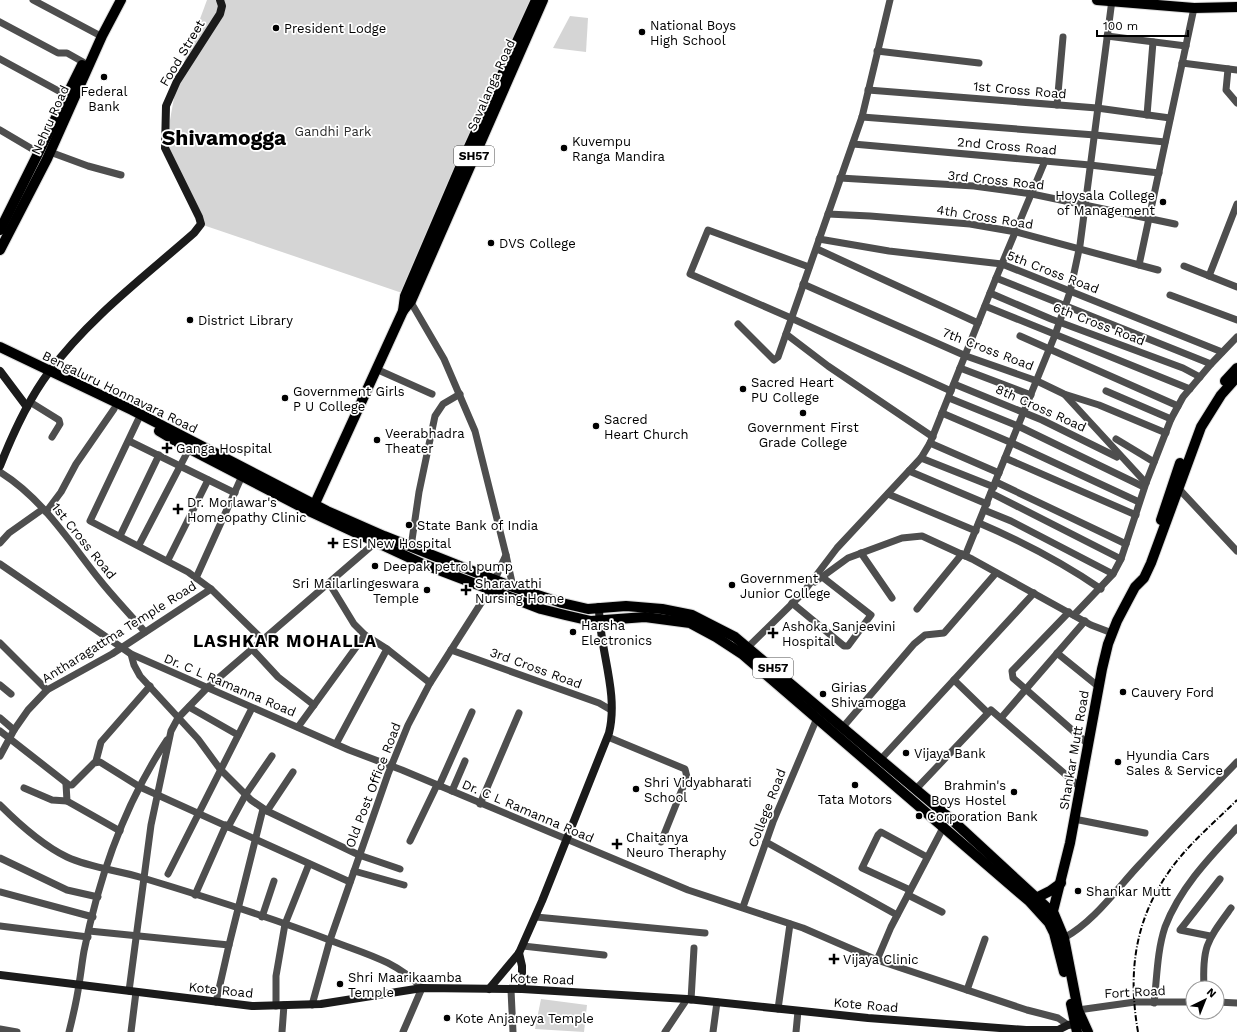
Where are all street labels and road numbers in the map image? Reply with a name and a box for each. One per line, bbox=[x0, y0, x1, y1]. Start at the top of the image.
street label: Food Street bbox=[156, 17, 208, 89]
street label: Savalanga Road bbox=[464, 37, 518, 133]
street label: 1st Cross Road bbox=[973, 78, 1067, 102]
street label: Nehru Road bbox=[28, 83, 72, 157]
street label: 2nd Cross Road bbox=[957, 134, 1057, 158]
road number: SH57 bbox=[454, 146, 494, 166]
street label: 3rd Cross Road bbox=[947, 167, 1045, 193]
street label: 4th Cross Road bbox=[936, 202, 1034, 232]
street label: 5th Cross Road bbox=[1005, 248, 1101, 296]
street label: 6th Cross Road bbox=[1051, 300, 1147, 348]
street label: 7th Cross Road bbox=[940, 325, 1036, 373]
street label: Bengaluru Honnavara Road bbox=[40, 348, 200, 436]
street label: 8th Cross Road bbox=[993, 381, 1089, 435]
street label: 1st Cross Road bbox=[49, 500, 119, 582]
street label: Antharagattma Temple Road bbox=[39, 578, 199, 686]
street label: 3rd Cross Road bbox=[488, 644, 584, 692]
street label: Dr. C L Ramanna Road bbox=[162, 650, 298, 720]
road number: SH57 bbox=[753, 658, 793, 678]
street label: Shankar Mutt Road bbox=[1056, 689, 1092, 811]
street label: Old Post Office Road bbox=[342, 720, 404, 850]
street label: College Road bbox=[745, 767, 789, 849]
street label: Dr. C L Ramanna Road bbox=[460, 776, 596, 846]
street label: Kote Road bbox=[509, 970, 575, 988]
street label: Kote Road bbox=[188, 979, 254, 1001]
street label: Fort Road bbox=[1104, 983, 1166, 1001]
street label: Kote Road bbox=[833, 995, 899, 1015]

